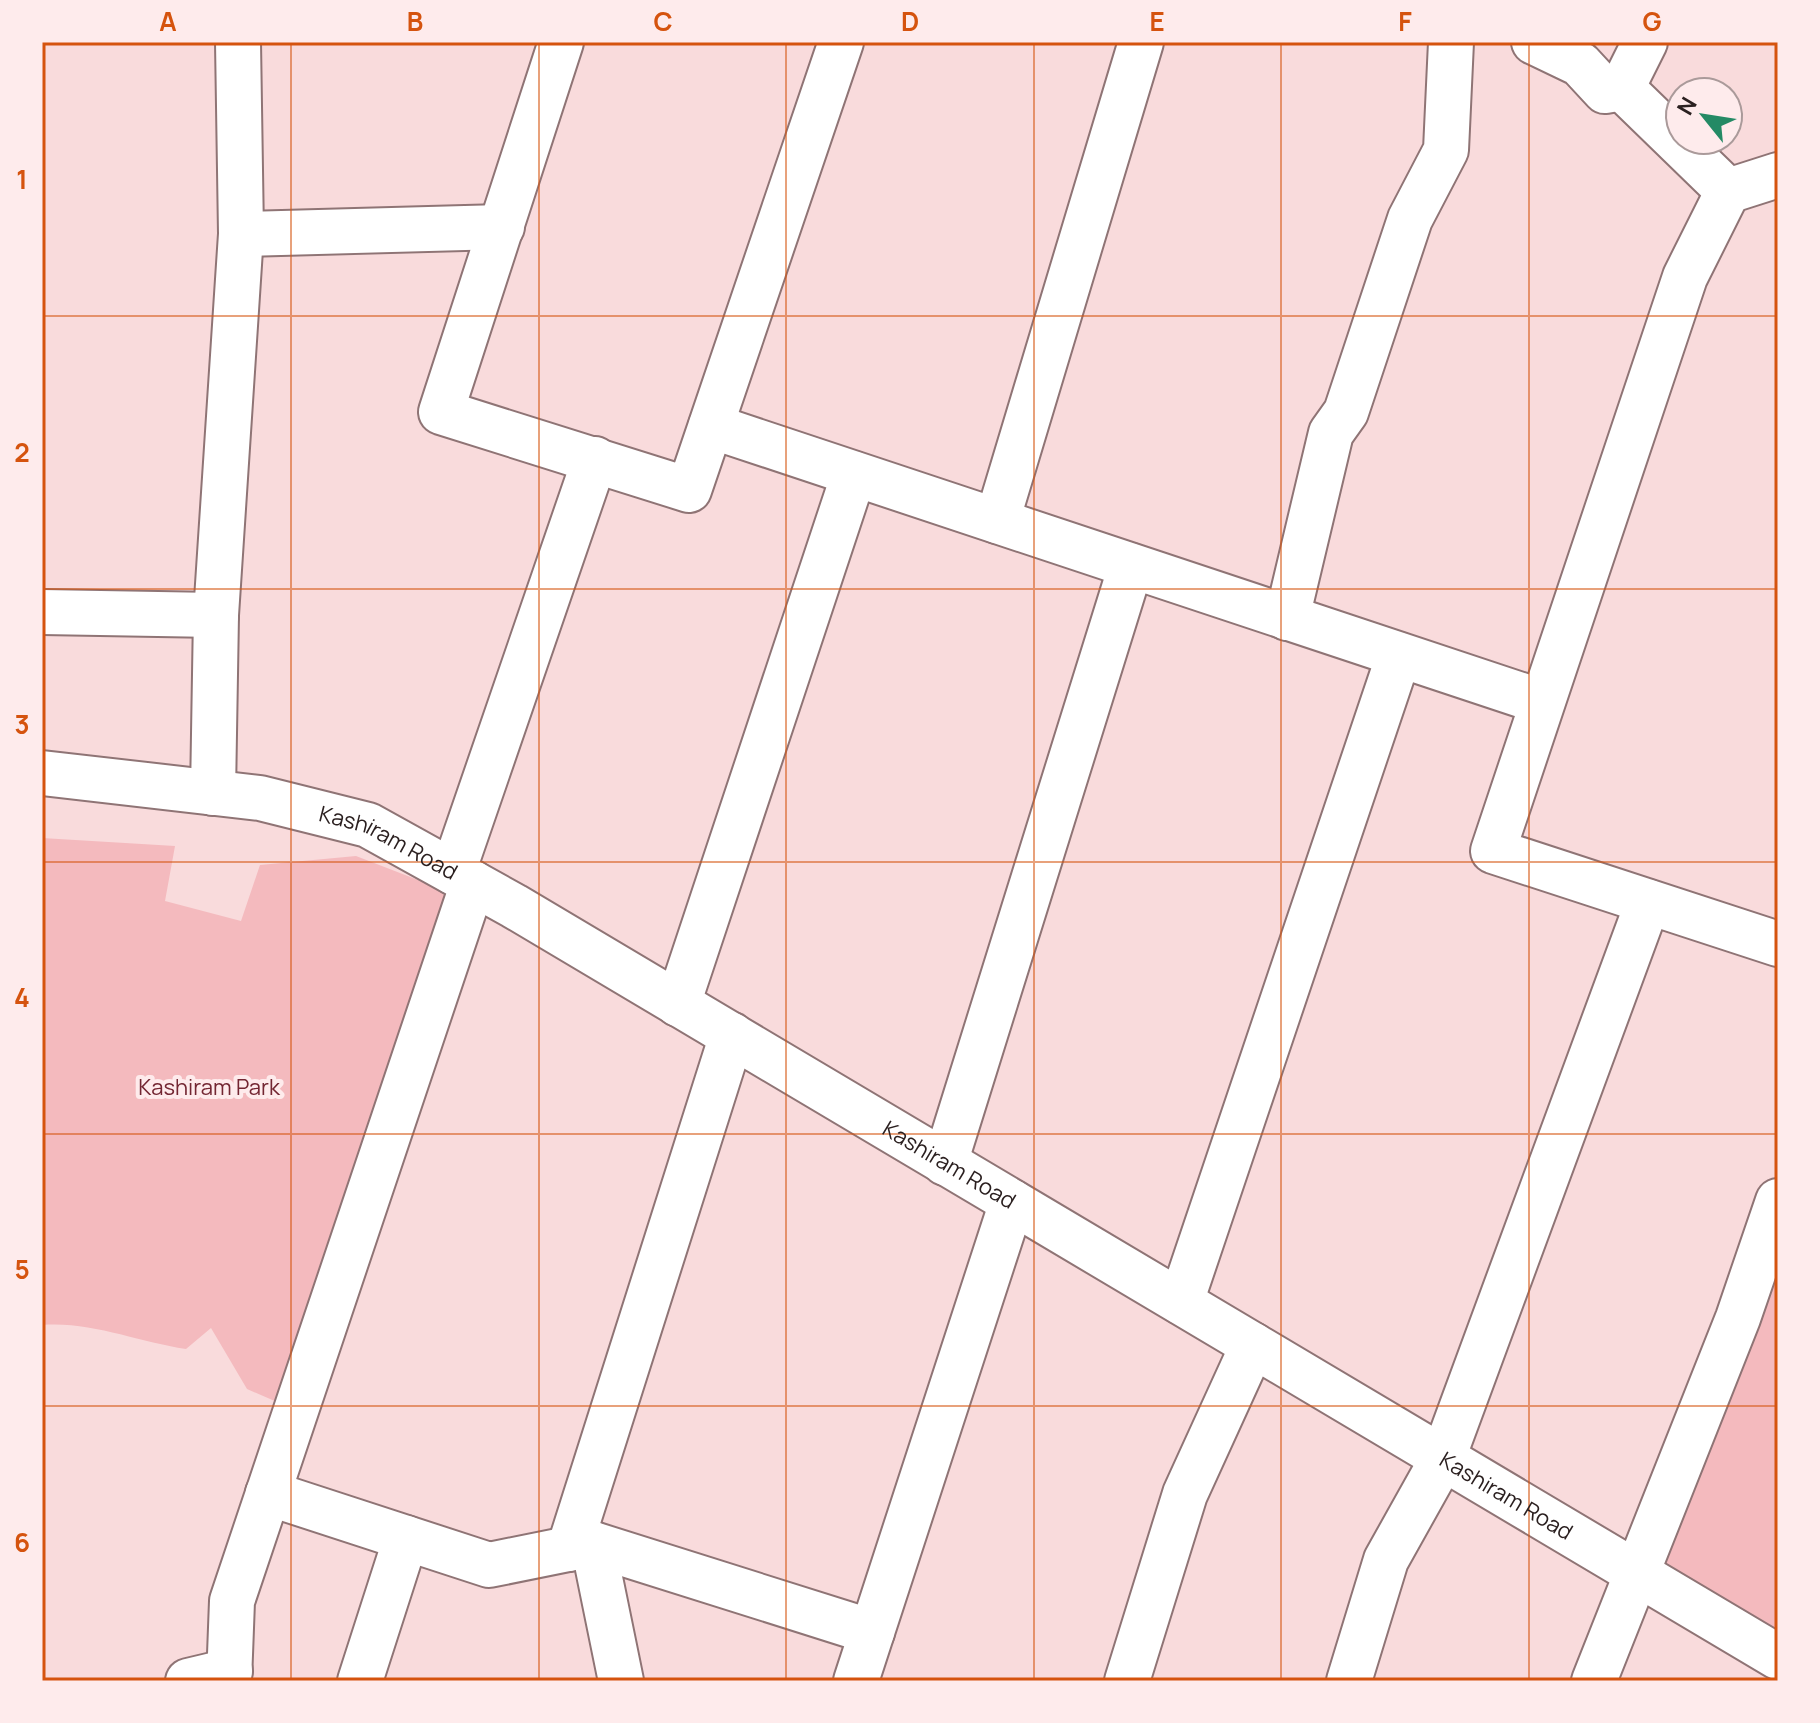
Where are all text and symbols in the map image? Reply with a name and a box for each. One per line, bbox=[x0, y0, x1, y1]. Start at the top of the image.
text: A bbox=[159, 3, 177, 39]
text: B bbox=[407, 3, 423, 39]
text: C bbox=[653, 3, 673, 39]
text: D bbox=[901, 3, 919, 39]
text: E bbox=[1149, 3, 1165, 39]
text: F bbox=[1398, 3, 1412, 39]
text: G bbox=[1642, 3, 1662, 39]
north arrow bbox=[1664, 76, 1744, 156]
text: N bbox=[1670, 92, 1704, 120]
text: 1 bbox=[16, 161, 28, 197]
text: 2 bbox=[14, 434, 30, 470]
text: 3 bbox=[14, 706, 30, 742]
street label: Kashiram Road bbox=[316, 798, 463, 887]
text: 4 bbox=[14, 979, 30, 1015]
park label: Kashiram Park bbox=[138, 1072, 281, 1102]
street label: Kashiram Road bbox=[877, 1113, 1021, 1216]
text: 5 bbox=[14, 1251, 30, 1287]
street label: Kashiram Road bbox=[1434, 1444, 1579, 1547]
text: 6 bbox=[14, 1524, 30, 1560]

